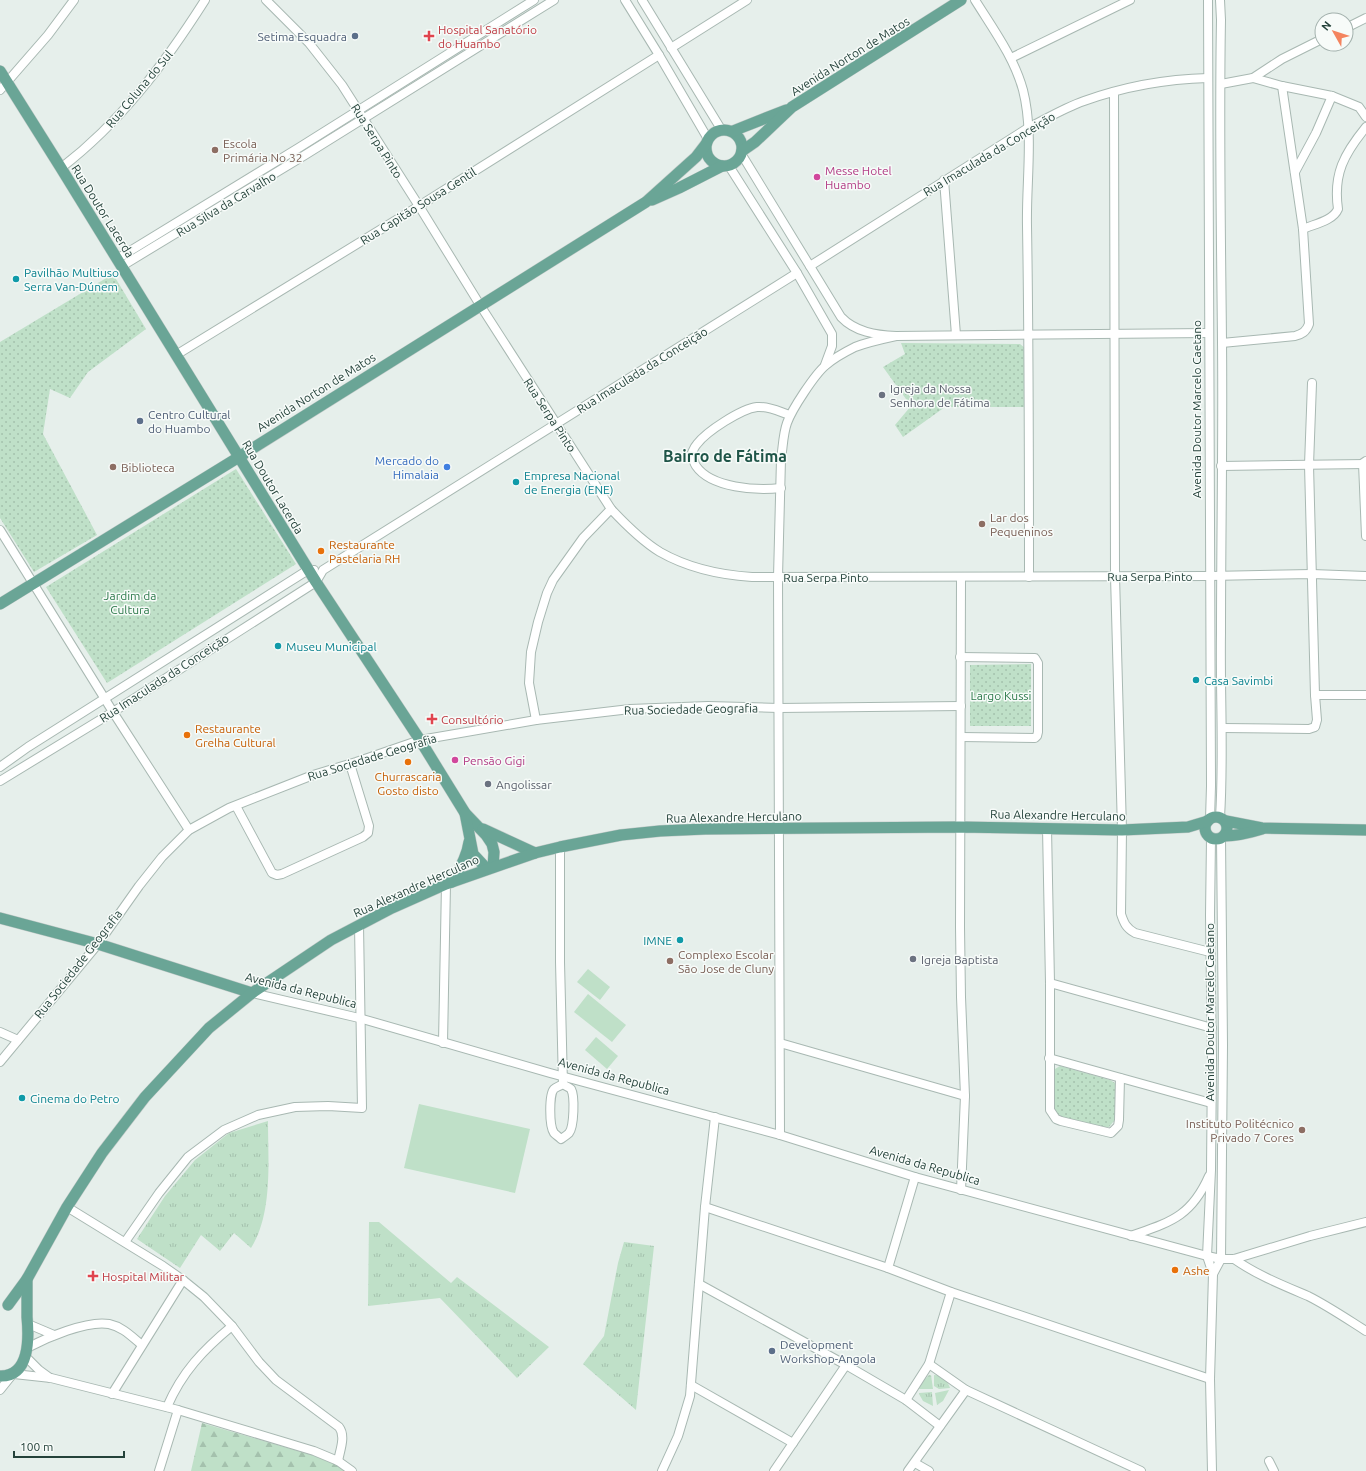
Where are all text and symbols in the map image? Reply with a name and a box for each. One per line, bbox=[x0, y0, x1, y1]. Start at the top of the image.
north arrow bbox=[1314, 12, 1354, 52]
street label: Avenida Norton de Matos bbox=[788, 14, 912, 98]
text: N bbox=[1319, 19, 1333, 33]
place label: Hospital Sanatório do Huambo bbox=[438, 23, 537, 50]
place label: Setima Esquadra bbox=[257, 30, 347, 43]
marker: Hospital Sanatório do Huambo bbox=[423, 30, 435, 42]
marker: Setima Esquadra bbox=[350, 31, 360, 41]
street label: Rua Coluna do Sul bbox=[103, 48, 175, 130]
street label: Rua Serpa Pinto bbox=[349, 101, 405, 181]
street label: Rua Imaculada da Conceição bbox=[921, 109, 1057, 199]
place label: Escola Primária No 32 bbox=[223, 137, 302, 164]
marker: Escola Primária No 32 bbox=[210, 145, 220, 155]
street label: Rua Doutor Lacerda bbox=[69, 162, 137, 260]
place label: Messe Hotel Huambo bbox=[825, 164, 892, 191]
street label: Rua Capitão Sousa Gentil bbox=[358, 165, 478, 247]
street label: Rua Silva da Carvalho bbox=[174, 169, 278, 239]
marker: Messe Hotel Huambo bbox=[812, 172, 822, 182]
place label: Pavilhão Multiuso Serra Van-Dúnem bbox=[24, 266, 119, 293]
marker: Pavilhão Multiuso Serra Van-Dúnem bbox=[11, 274, 21, 284]
street label: Avenida Doutor Marcelo Caetano bbox=[1190, 320, 1203, 498]
street label: Rua Imaculada da Conceição bbox=[574, 324, 710, 416]
street label: Avenida Norton de Matos bbox=[254, 350, 378, 434]
street label: Rua Serpa Pinto bbox=[521, 376, 579, 454]
place label: Igreja da Nossa Senhora de Fátima bbox=[890, 382, 990, 409]
marker: Igreja da Nossa Senhora de Fátima bbox=[877, 390, 887, 400]
place label: Centro Cultural do Huambo bbox=[148, 408, 231, 435]
marker: Centro Cultural do Huambo bbox=[135, 416, 145, 426]
street label: Rua Doutor Lacerda bbox=[240, 438, 306, 536]
district label: Bairro de Fátima bbox=[663, 447, 787, 465]
place label: Mercado do Himalaia bbox=[375, 454, 439, 481]
place label: Biblioteca bbox=[121, 461, 175, 474]
marker: Biblioteca bbox=[108, 462, 118, 472]
marker: Mercado do Himalaia bbox=[442, 462, 452, 472]
place label: Empresa Nacional de Energia (ENE) bbox=[524, 469, 620, 497]
marker: Empresa Nacional de Energia (ENE) bbox=[511, 477, 521, 487]
place label: Lar dos Pequeninos bbox=[990, 511, 1053, 538]
marker: Lar dos Pequeninos bbox=[977, 519, 987, 529]
place label: Restaurante Pastelaria RH bbox=[329, 538, 400, 565]
marker: Restaurante Pastelaria RH bbox=[316, 546, 326, 556]
street label: Rua Serpa Pinto bbox=[1107, 570, 1193, 583]
street label: Rua Serpa Pinto bbox=[783, 571, 869, 584]
park label: Jardim da Cultura bbox=[104, 589, 156, 616]
street label: Rua Imaculada da Conceição bbox=[97, 631, 231, 725]
place label: Museu Municipal bbox=[286, 640, 377, 653]
marker: Museu Municipal bbox=[273, 641, 283, 651]
place label: Casa Savimbi bbox=[1204, 674, 1273, 687]
marker: Casa Savimbi bbox=[1191, 675, 1201, 685]
park label: Largo Kussi bbox=[971, 689, 1032, 702]
street label: Rua Sociedade Geografia bbox=[624, 701, 758, 717]
marker: Consultório bbox=[426, 713, 438, 725]
place label: Consultório bbox=[441, 713, 504, 726]
place label: Restaurante Grelha Cultural bbox=[195, 722, 276, 749]
marker: Restaurante Grelha Cultural bbox=[182, 730, 192, 740]
street label: Rua Sociedade Geografia bbox=[306, 731, 438, 783]
place label: Pensão Gigi bbox=[463, 754, 525, 767]
marker: Pensão Gigi bbox=[450, 755, 460, 765]
marker: Churrascaria Gosto disto bbox=[403, 757, 413, 767]
place label: Churrascaria Gosto disto bbox=[375, 770, 441, 797]
place label: Angolissar bbox=[496, 778, 552, 791]
marker: Angolissar bbox=[483, 779, 493, 789]
street label: Rua Alexandre Herculano bbox=[990, 807, 1126, 823]
street label: Rua Alexandre Herculano bbox=[666, 809, 802, 825]
street label: Rua Alexandre Herculano bbox=[351, 852, 481, 920]
street label: Rua Sociedade Geografia bbox=[32, 907, 124, 1021]
street label: Avenida Doutor Marcelo Caetano bbox=[1203, 923, 1216, 1101]
place label: IMNE bbox=[643, 934, 672, 947]
marker: IMNE bbox=[675, 935, 685, 945]
place label: Complexo Escolar São Jose de Cluny bbox=[678, 948, 774, 975]
place label: Igreja Baptista bbox=[921, 953, 998, 966]
marker: Igreja Baptista bbox=[908, 954, 918, 964]
marker: Complexo Escolar São Jose de Cluny bbox=[665, 956, 675, 966]
street label: Avenida da Republica bbox=[244, 970, 358, 1010]
street label: Avenida da Republica bbox=[557, 1055, 671, 1097]
place label: Cinema do Petro bbox=[30, 1092, 120, 1105]
marker: Cinema do Petro bbox=[17, 1093, 27, 1103]
place label: Instituto Politécnico Privado 7 Cores bbox=[1186, 1117, 1294, 1144]
marker: Instituto Politécnico Privado 7 Cores bbox=[1297, 1125, 1307, 1135]
street label: Avenida da Republica bbox=[868, 1143, 982, 1187]
place label: Ashe bbox=[1183, 1264, 1210, 1277]
marker: Ashe bbox=[1170, 1265, 1180, 1275]
marker: Hospital Militar bbox=[87, 1270, 99, 1282]
place label: Hospital Militar bbox=[102, 1270, 185, 1283]
place label: Development Workshop-Angola bbox=[780, 1338, 876, 1365]
marker: Development Workshop-Angola bbox=[767, 1346, 777, 1356]
scale bar bbox=[14, 1433, 124, 1459]
text: 100 m bbox=[20, 1440, 53, 1453]

